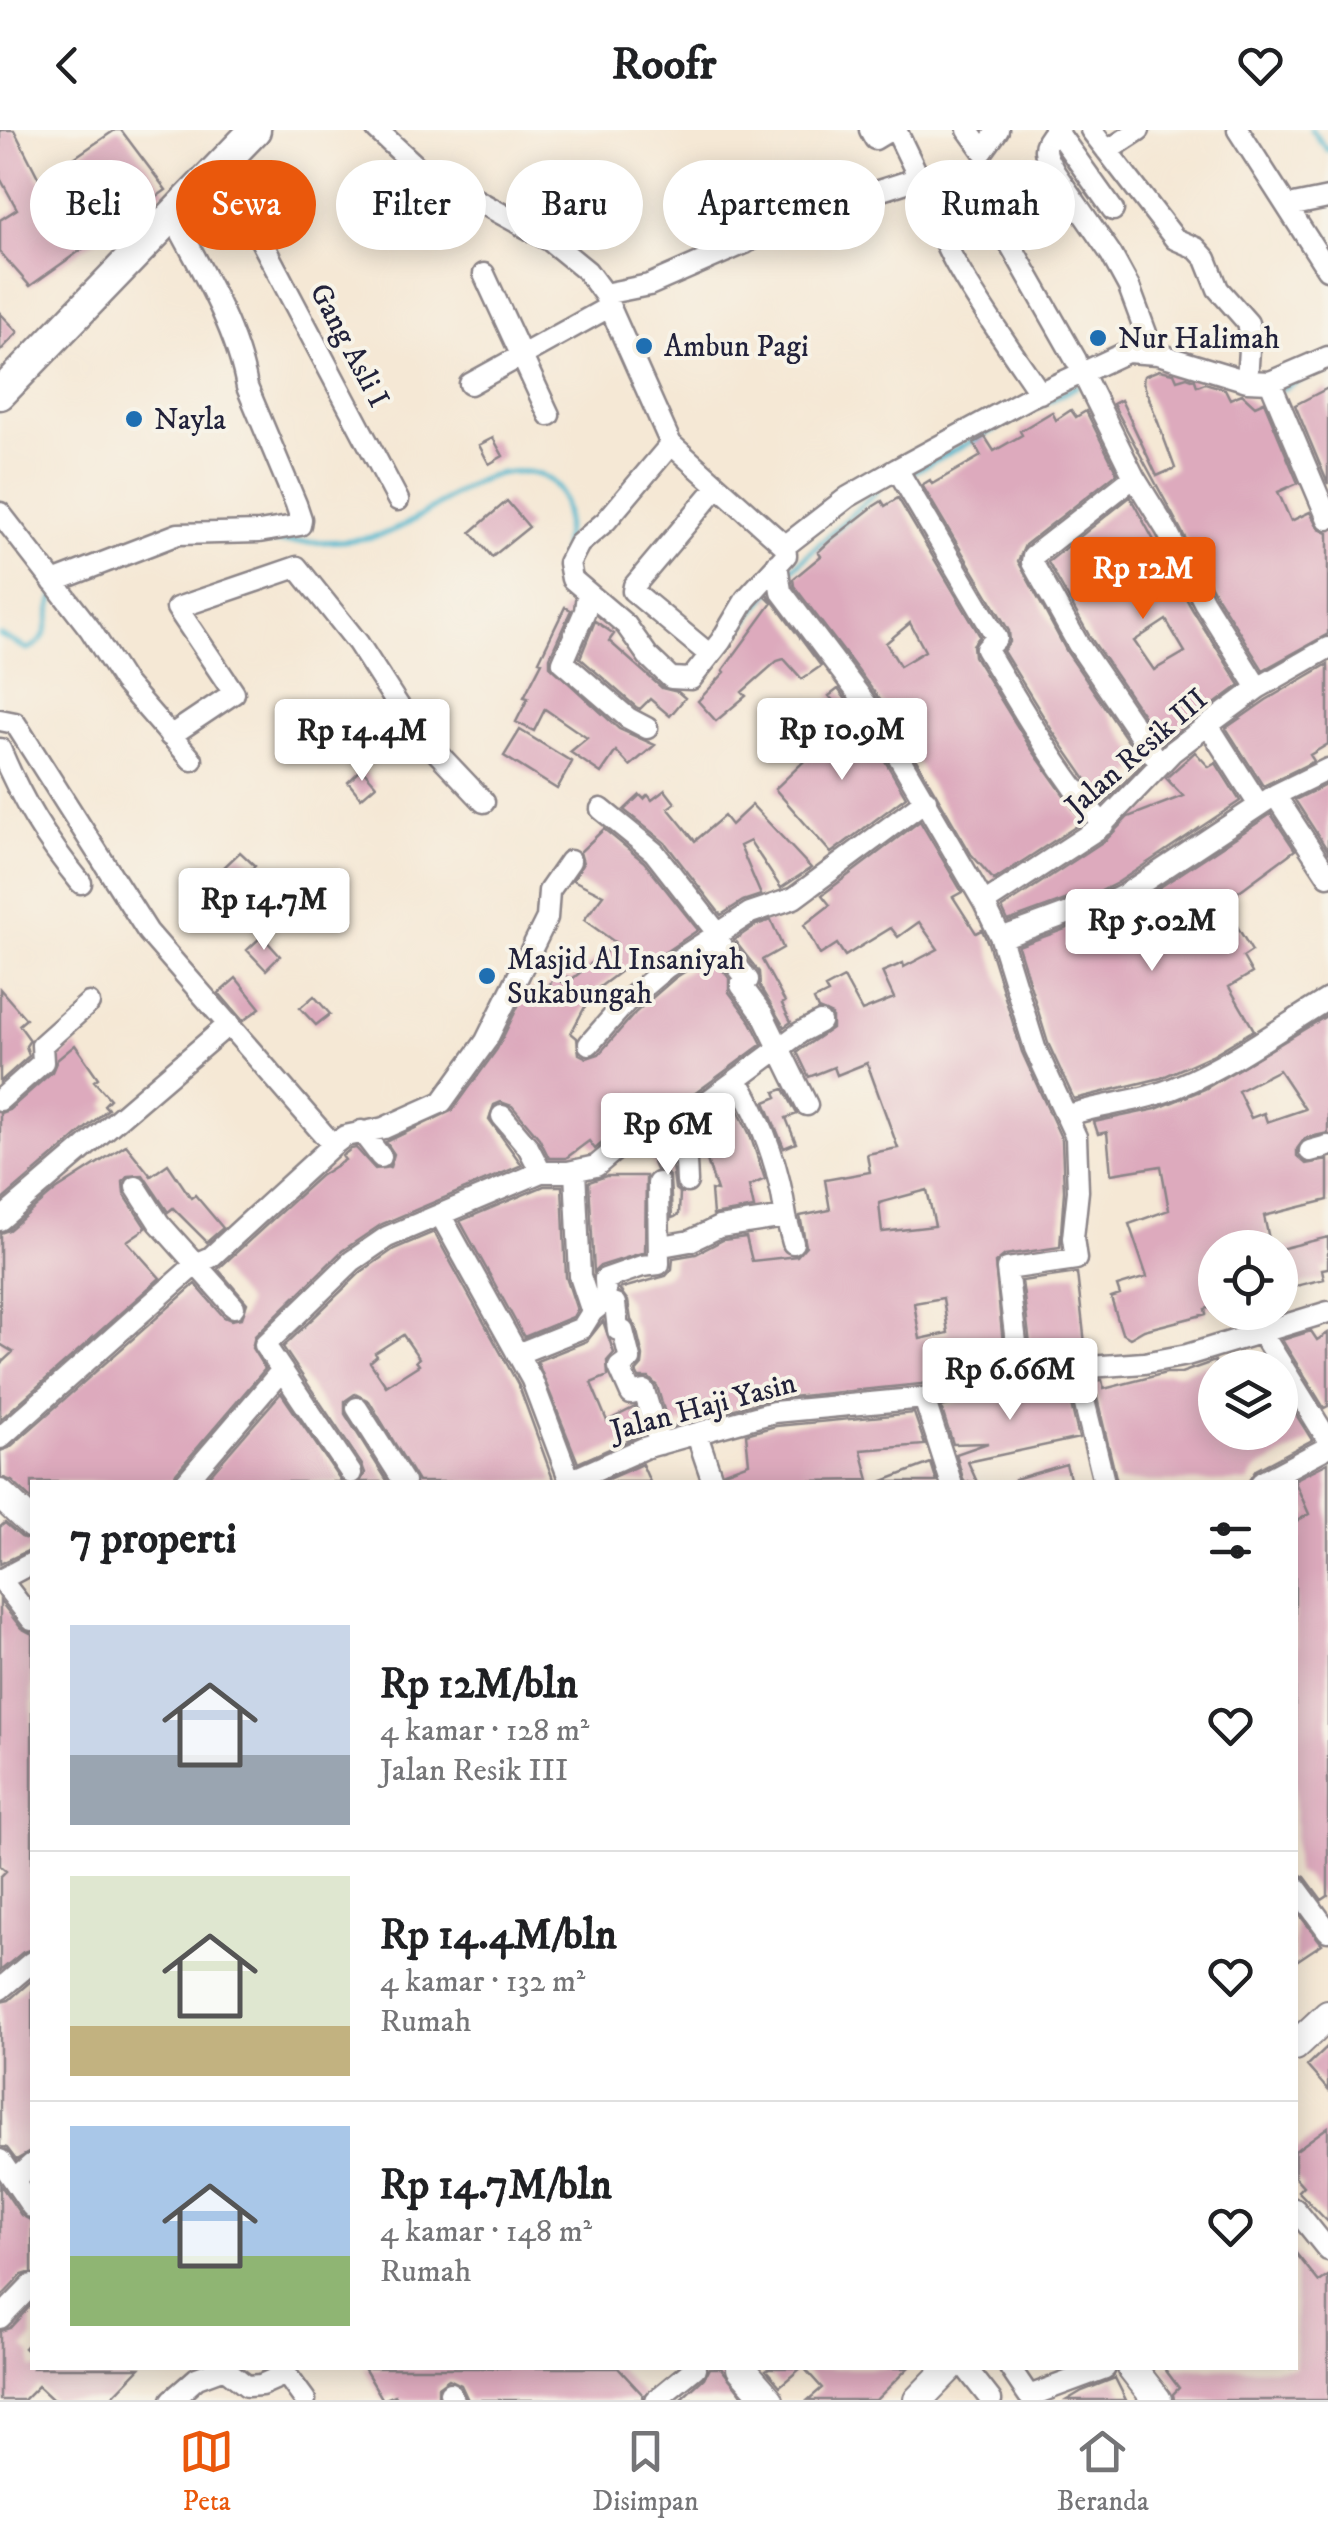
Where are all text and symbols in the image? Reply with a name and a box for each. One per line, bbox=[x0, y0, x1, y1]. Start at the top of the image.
text: Roofr bbox=[612, 37, 716, 93]
icon: back bbox=[40, 38, 95, 93]
icon: heart bbox=[1233, 38, 1288, 93]
chip: Beli bbox=[30, 160, 156, 250]
chip: Sewa bbox=[176, 160, 316, 250]
chip: Filter bbox=[336, 160, 486, 250]
chip: Baru bbox=[506, 160, 643, 250]
chip: Apartemen bbox=[663, 160, 885, 250]
chip: Rumah bbox=[905, 160, 1075, 250]
street label: Gang Asli I bbox=[301, 277, 397, 414]
place label: Nur Halimah bbox=[1118, 321, 1280, 358]
marker: Nur Halimah bbox=[1087, 327, 1109, 349]
place label: Ambun Pagi bbox=[664, 329, 809, 366]
marker: Ambun Pagi bbox=[633, 335, 655, 357]
place label: Nayla bbox=[154, 402, 226, 439]
marker: Nayla bbox=[123, 408, 145, 430]
pin: Rp 12M bbox=[1062, 537, 1224, 622]
text: Rp 12M bbox=[1093, 549, 1193, 589]
street label: Jalan Resik III bbox=[1056, 681, 1216, 827]
pin: Rp 10.9M bbox=[739, 698, 945, 783]
pin: Rp 14.4M bbox=[259, 699, 465, 784]
text: Rp 10.9M bbox=[779, 710, 905, 750]
text: Rp 14.4M bbox=[297, 711, 427, 751]
pin: Rp 14.7M bbox=[161, 868, 367, 953]
text: Rp 14.7M bbox=[201, 880, 327, 920]
pin: Rp 5.02M bbox=[1049, 889, 1255, 974]
text: Rp 5.02M bbox=[1088, 901, 1216, 941]
place label: Masjid Al Insaniyah Sukabungah bbox=[507, 942, 745, 1013]
marker: Masjid Al Insaniyah Sukabungah bbox=[476, 965, 498, 987]
pin: Rp 6M bbox=[598, 1093, 738, 1178]
text: Rp 6M bbox=[623, 1105, 713, 1145]
map controls bbox=[1198, 1230, 1298, 1450]
button: locate bbox=[1198, 1230, 1298, 1330]
pin: Rp 6.66M bbox=[907, 1338, 1113, 1423]
text: Rp 6.66M bbox=[945, 1350, 1076, 1390]
button: layers bbox=[1198, 1350, 1298, 1450]
street label: Jalan Haji Yasin bbox=[604, 1365, 800, 1451]
icon: filters bbox=[1203, 1513, 1258, 1568]
text: 7 properti bbox=[70, 1514, 236, 1566]
text: Rp 12M/bln bbox=[380, 1659, 578, 1711]
icon: home bbox=[150, 1665, 270, 1785]
icon: heart bbox=[1203, 1698, 1258, 1753]
text: 4 kamar · 128 m² bbox=[380, 1711, 589, 1751]
text: Jalan Resik III bbox=[380, 1751, 568, 1791]
text: Rp 14.4M/bln bbox=[380, 1910, 617, 1962]
icon: home bbox=[150, 1916, 270, 2036]
icon: heart bbox=[1203, 1949, 1258, 2004]
text: 4 kamar · 132 m² bbox=[380, 1962, 585, 2002]
text: Rumah bbox=[380, 2002, 471, 2042]
text: Rp 14.7M/bln bbox=[380, 2160, 612, 2212]
icon: home bbox=[150, 2166, 270, 2286]
icon: heart bbox=[1203, 2199, 1258, 2254]
text: 4 kamar · 148 m² bbox=[380, 2212, 592, 2252]
text: Rumah bbox=[380, 2252, 471, 2292]
tab: Peta bbox=[179, 2424, 234, 2519]
tab: Disimpan bbox=[592, 2424, 699, 2519]
tab: Beranda bbox=[1057, 2424, 1149, 2519]

